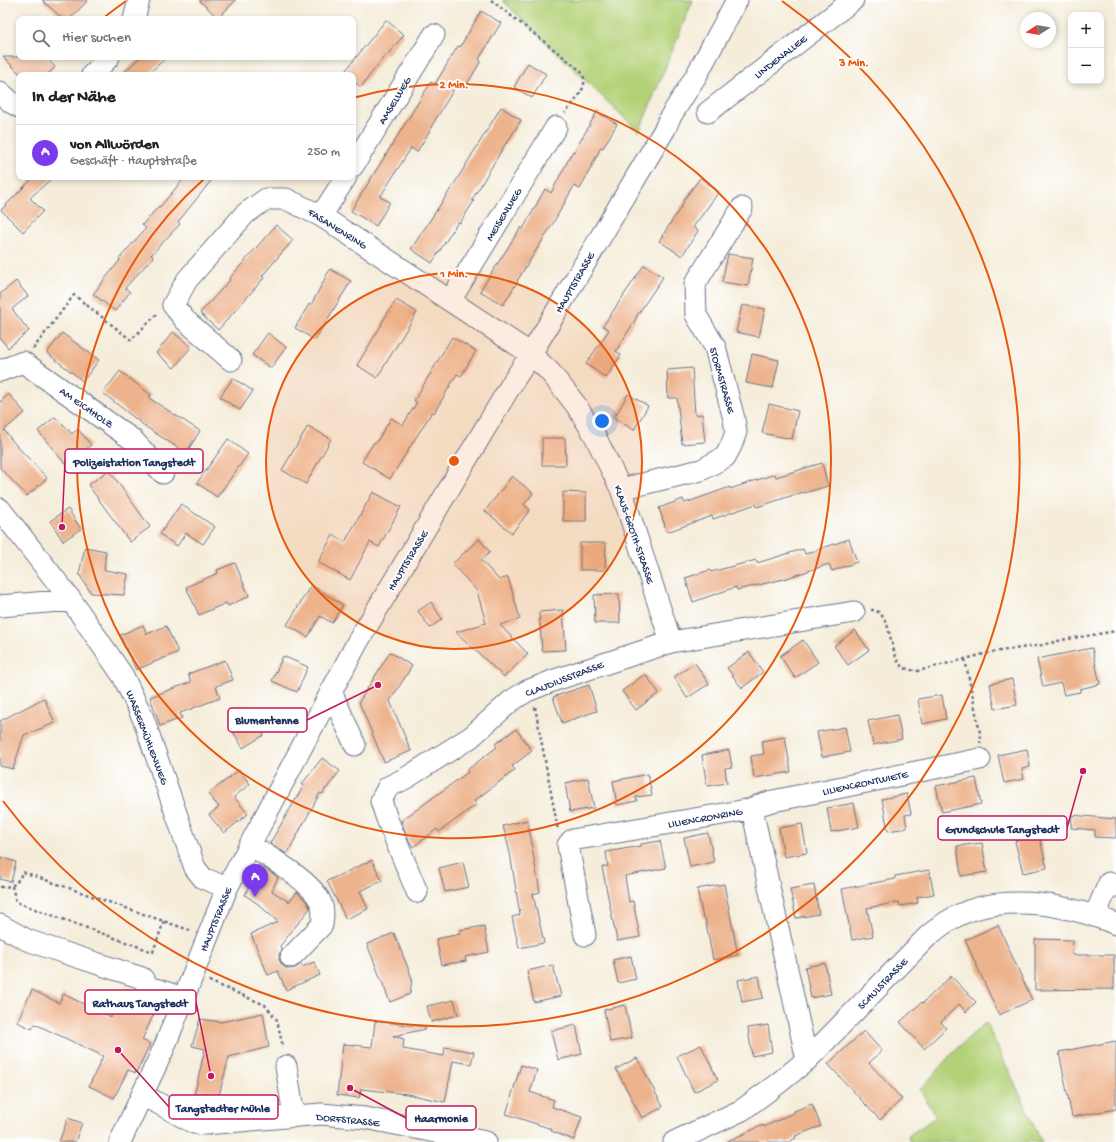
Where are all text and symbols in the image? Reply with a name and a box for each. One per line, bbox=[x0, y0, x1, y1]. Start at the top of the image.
north arrow bbox=[1020, 12, 1056, 48]
map controls bbox=[1068, 12, 1104, 84]
button: + bbox=[1068, 12, 1104, 48]
search box bbox=[16, 16, 356, 60]
icon: search bbox=[30, 27, 52, 49]
text: Hier suchen bbox=[62, 29, 131, 47]
street label: LINDENALLEE bbox=[753, 33, 811, 82]
button: − bbox=[1068, 48, 1104, 84]
text: 3 Min. bbox=[838, 57, 869, 71]
street label: AMSELWEG bbox=[377, 74, 415, 127]
text: 2 Min. bbox=[439, 79, 469, 93]
text: In der Nähe bbox=[32, 88, 115, 108]
text: von Allwörden bbox=[70, 136, 159, 154]
text: A bbox=[41, 145, 49, 160]
text: 250 m bbox=[307, 145, 340, 160]
text: Geschäft · Hauptstraße bbox=[70, 154, 197, 169]
street label: MEISENWEG bbox=[484, 186, 526, 244]
street label: FASANENRING bbox=[304, 206, 370, 253]
street label: HAUPTSTRASSE bbox=[554, 250, 599, 315]
text: 1 Min. bbox=[439, 268, 468, 282]
street label: STORMSTRASSE bbox=[706, 346, 737, 416]
street label: AM EICHHOLZ bbox=[57, 386, 116, 432]
your location bbox=[592, 411, 612, 431]
callout: Polizeistation Tangstedt bbox=[65, 449, 203, 473]
centre of rings bbox=[447, 454, 461, 468]
text: Polizeistation Tangstedt bbox=[72, 457, 196, 471]
street label: KLAUS-GROTH-STRASSE bbox=[611, 484, 656, 587]
street label: HAUPTSTRASSE bbox=[386, 528, 432, 593]
street label: CLAUDIUSSTRASSE bbox=[524, 659, 607, 700]
street label: WASSERMÜHLENWEG bbox=[123, 689, 170, 788]
callout: Blumentenne bbox=[228, 708, 307, 732]
text: Blumentenne bbox=[234, 715, 300, 729]
street label: LILIENCRONTWIETE bbox=[822, 769, 910, 799]
street label: LILIENCRONRING bbox=[667, 806, 745, 831]
callout: Grundschule Tangstedt bbox=[938, 816, 1067, 840]
text: Grundschule Tangstedt bbox=[945, 824, 1060, 838]
pin: A bbox=[242, 864, 268, 897]
street label: HAUPTSTRASSE bbox=[199, 885, 236, 954]
street label: SCHULSTRASSE bbox=[856, 956, 912, 1012]
callout: Rathaus Tangstedt bbox=[85, 990, 196, 1014]
text: Rathaus Tangstedt bbox=[91, 998, 189, 1012]
callout: Tangstedter Mühle bbox=[169, 1095, 278, 1119]
text: Tangstedter Mühle bbox=[175, 1103, 271, 1117]
callout: Haarmonie bbox=[406, 1106, 476, 1130]
street label: DORFSTRASSE bbox=[314, 1112, 381, 1130]
text: Haarmonie bbox=[414, 1113, 469, 1127]

